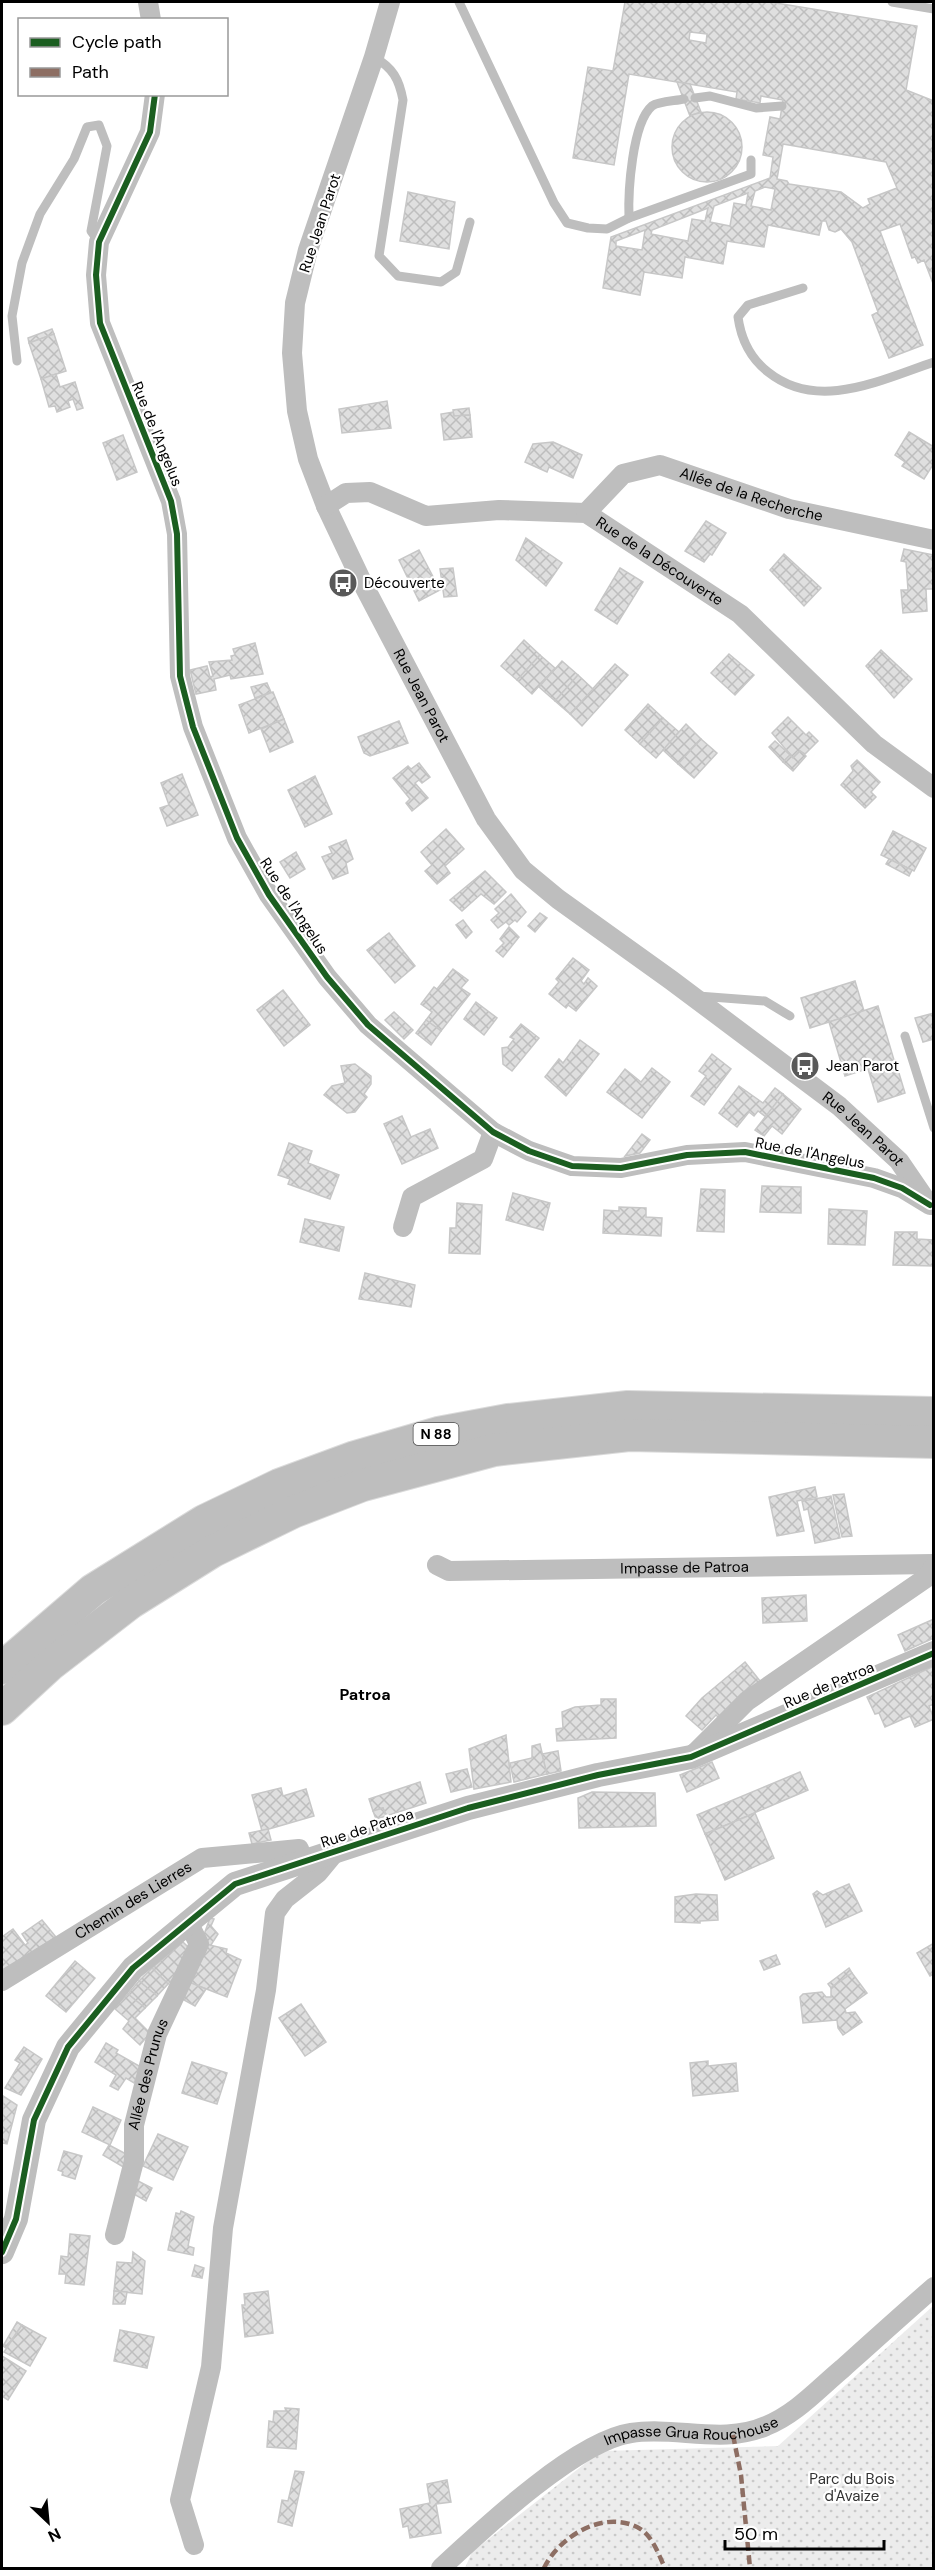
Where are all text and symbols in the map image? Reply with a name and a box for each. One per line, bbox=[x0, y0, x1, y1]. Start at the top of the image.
legend bbox=[18, 18, 228, 96]
text: Cycle path bbox=[72, 30, 162, 54]
text: Path bbox=[72, 60, 109, 84]
street label: Rue Jean Parot bbox=[295, 171, 345, 275]
street label: Rue de l'Angelus bbox=[127, 379, 187, 489]
street label: Allée de la Recherche bbox=[677, 463, 825, 526]
street label: Rue de la Découverte bbox=[592, 512, 727, 610]
bus stop icon: Découverte bbox=[327, 567, 359, 599]
place label: Découverte bbox=[364, 573, 445, 593]
street label: Rue Jean Parot bbox=[389, 645, 454, 746]
street label: Rue de l'Angelus bbox=[255, 854, 333, 958]
bus stop icon: Jean Parot bbox=[789, 1050, 821, 1082]
place label: Jean Parot bbox=[826, 1056, 899, 1076]
street label: Rue Jean Parot bbox=[818, 1087, 909, 1170]
street label: Rue de l'Angelus bbox=[753, 1133, 867, 1173]
road number: N 88 bbox=[414, 1423, 458, 1445]
street label: Impasse de Patroa bbox=[620, 1557, 749, 1579]
street label: Rue de Patroa bbox=[781, 1657, 877, 1713]
district label: Patroa bbox=[339, 1684, 391, 1705]
street label: Rue de Patroa bbox=[318, 1804, 416, 1852]
street label: Chemin des Lierres bbox=[71, 1857, 195, 1944]
street label: Allée des Prunus bbox=[123, 2015, 173, 2132]
street label: Impasse Grua Rouchouse bbox=[601, 2412, 782, 2450]
park label: Parc du Bois d'Avaize bbox=[809, 2469, 895, 2506]
north arrow bbox=[18, 2492, 78, 2552]
scale bar bbox=[725, 2513, 884, 2551]
text: 50 m bbox=[734, 2522, 778, 2546]
text: N bbox=[45, 2523, 64, 2547]

